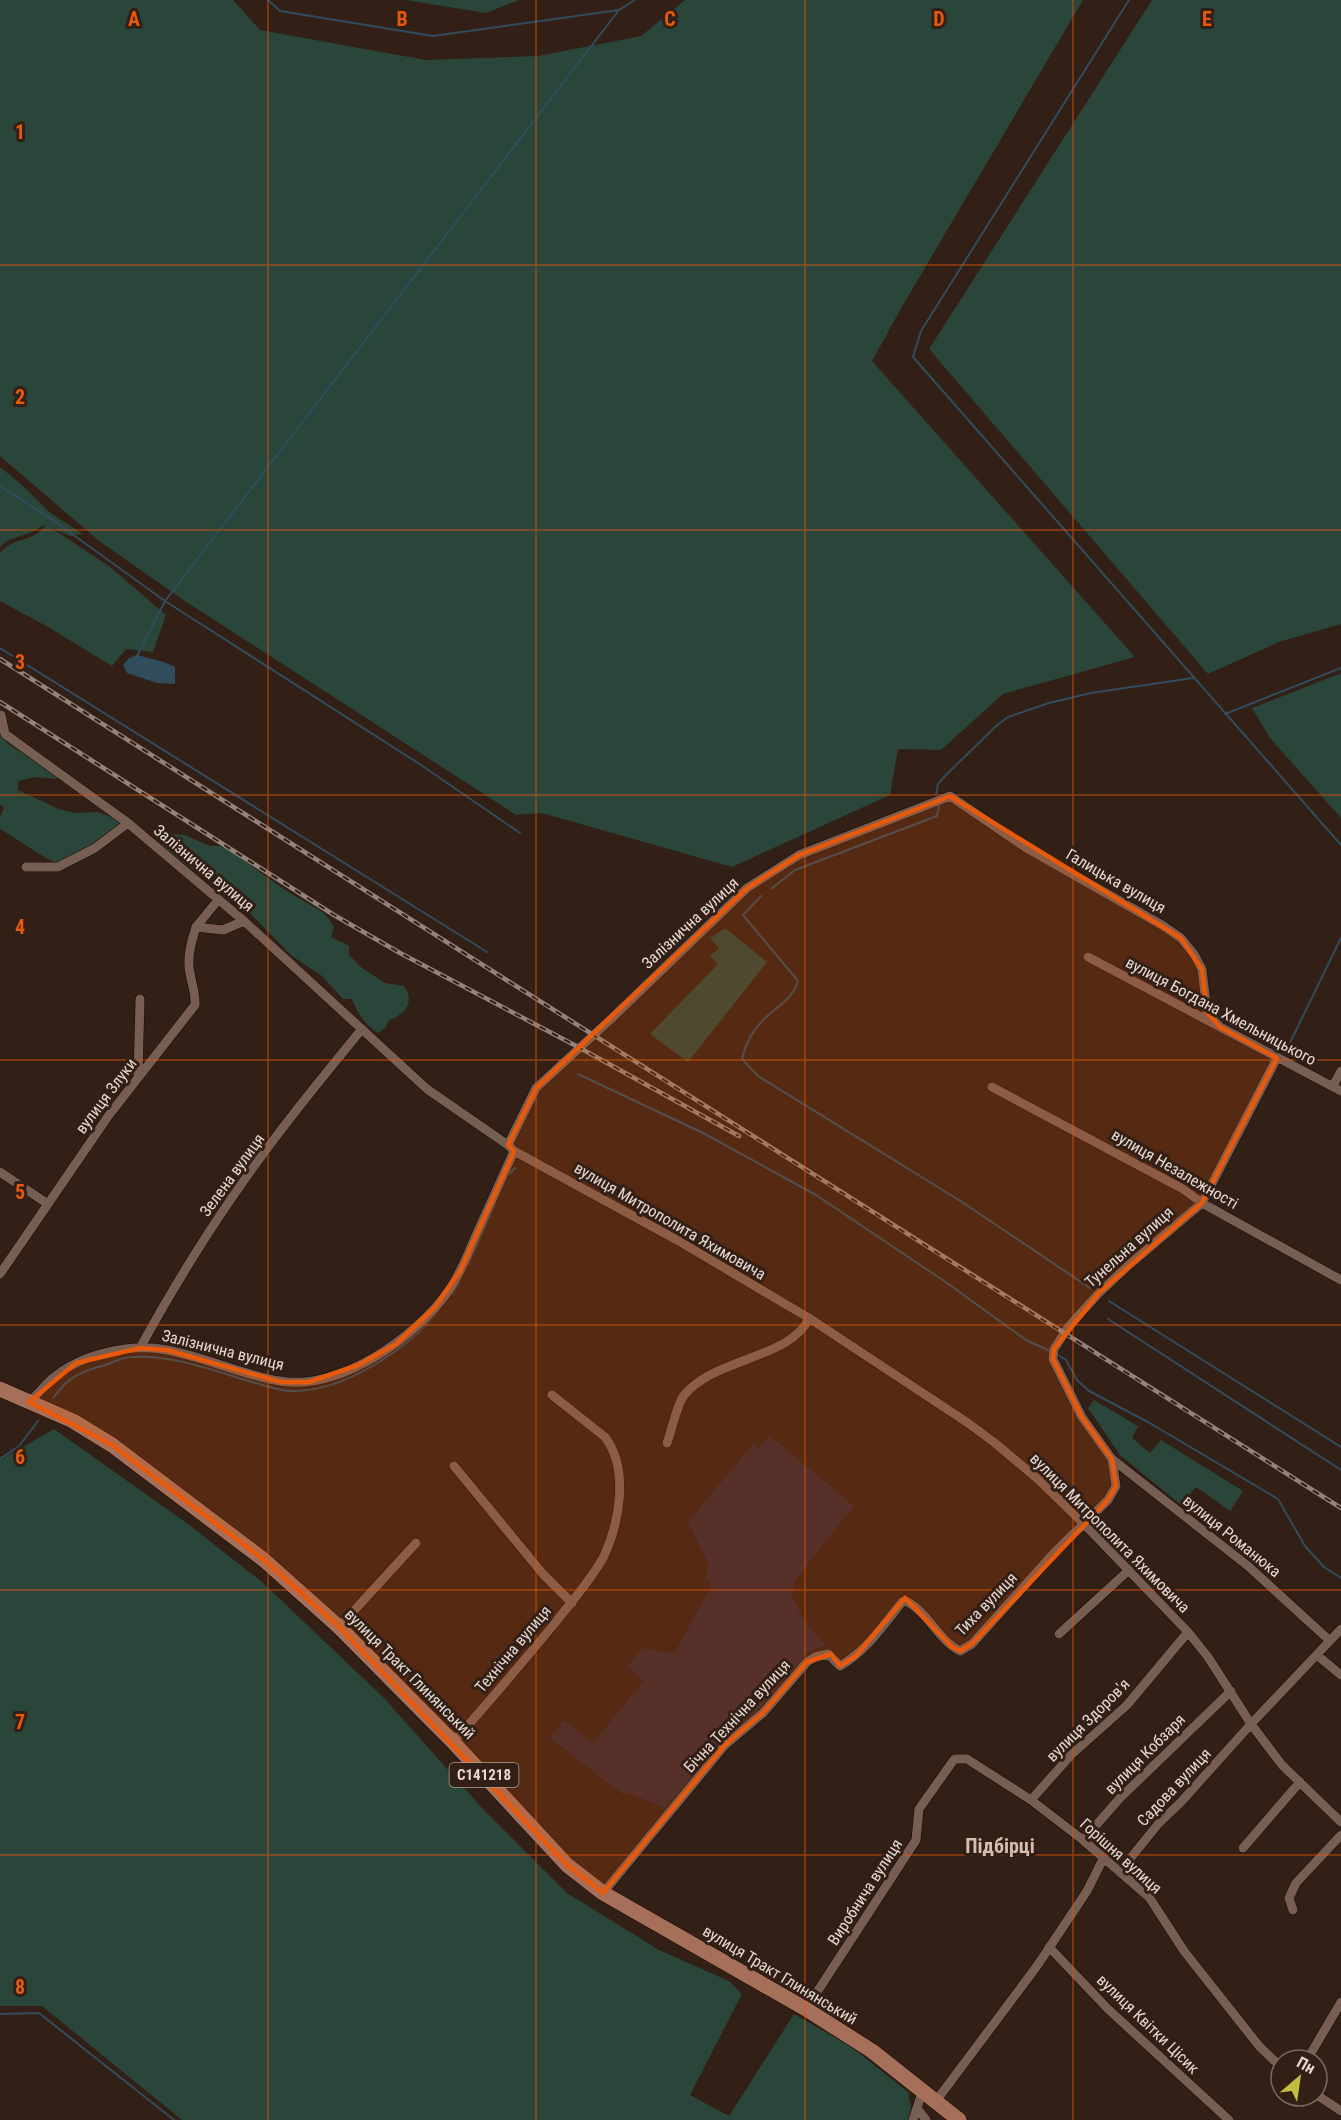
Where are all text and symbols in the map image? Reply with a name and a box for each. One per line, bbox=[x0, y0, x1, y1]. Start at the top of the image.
text: A bbox=[128, 7, 140, 31]
text: B bbox=[396, 7, 408, 31]
text: C bbox=[664, 7, 676, 31]
text: D bbox=[933, 7, 945, 31]
text: E bbox=[1202, 7, 1212, 31]
text: 1 bbox=[15, 120, 25, 144]
text: 2 bbox=[15, 385, 25, 409]
text: 3 bbox=[15, 650, 25, 674]
street label: Залізнична вулиця bbox=[150, 820, 258, 916]
street label: Галицька вулиця bbox=[1063, 845, 1169, 917]
street label: Залізнична вулиця bbox=[638, 873, 742, 973]
text: 4 bbox=[15, 915, 25, 939]
street label: вулиця Богдана Хмельницького bbox=[1123, 953, 1319, 1069]
street label: вулиця Злуки bbox=[71, 1055, 141, 1137]
street label: вулиця Незалежності bbox=[1108, 1125, 1242, 1213]
street label: Зелена вулиця bbox=[196, 1130, 268, 1220]
street label: вулиця Митрополита Яхимовича bbox=[571, 1158, 769, 1284]
text: 5 bbox=[15, 1180, 25, 1204]
street label: Тунельна вулиця bbox=[1081, 1202, 1177, 1292]
street label: Залізнична вулиця bbox=[160, 1326, 286, 1374]
text: 6 bbox=[15, 1445, 25, 1469]
street label: вулиця Митрополита Яхимовича bbox=[1026, 1449, 1194, 1617]
street label: вулиця Романюка bbox=[1179, 1491, 1285, 1581]
street label: Тиха вулиця bbox=[951, 1568, 1021, 1640]
street label: Технічна вулиця bbox=[471, 1602, 555, 1696]
street label: вулиця Тракт Глинянський bbox=[341, 1605, 479, 1743]
street label: Бічна Технічна вулиця bbox=[680, 1656, 794, 1776]
street label: вулиця Здоров'я bbox=[1042, 1674, 1134, 1766]
text: 7 bbox=[15, 1710, 25, 1734]
street label: вулиця Кобзаря bbox=[1101, 1710, 1189, 1798]
street label: Садова вулиця bbox=[1133, 1744, 1215, 1830]
road number: С141218 bbox=[450, 1763, 518, 1787]
street label: Горішня вулиця bbox=[1076, 1814, 1166, 1898]
district label: Підбірці bbox=[965, 1834, 1035, 1858]
street label: Виробнича вулиця bbox=[824, 1835, 906, 1949]
street label: вулиця Тракт Глинянський bbox=[699, 1921, 861, 2029]
street label: вулиця Квітки Цісик bbox=[1093, 1970, 1203, 2078]
text: 8 bbox=[15, 1975, 25, 1999]
north arrow bbox=[1269, 2048, 1329, 2108]
text: Пн bbox=[1294, 2053, 1318, 2078]

